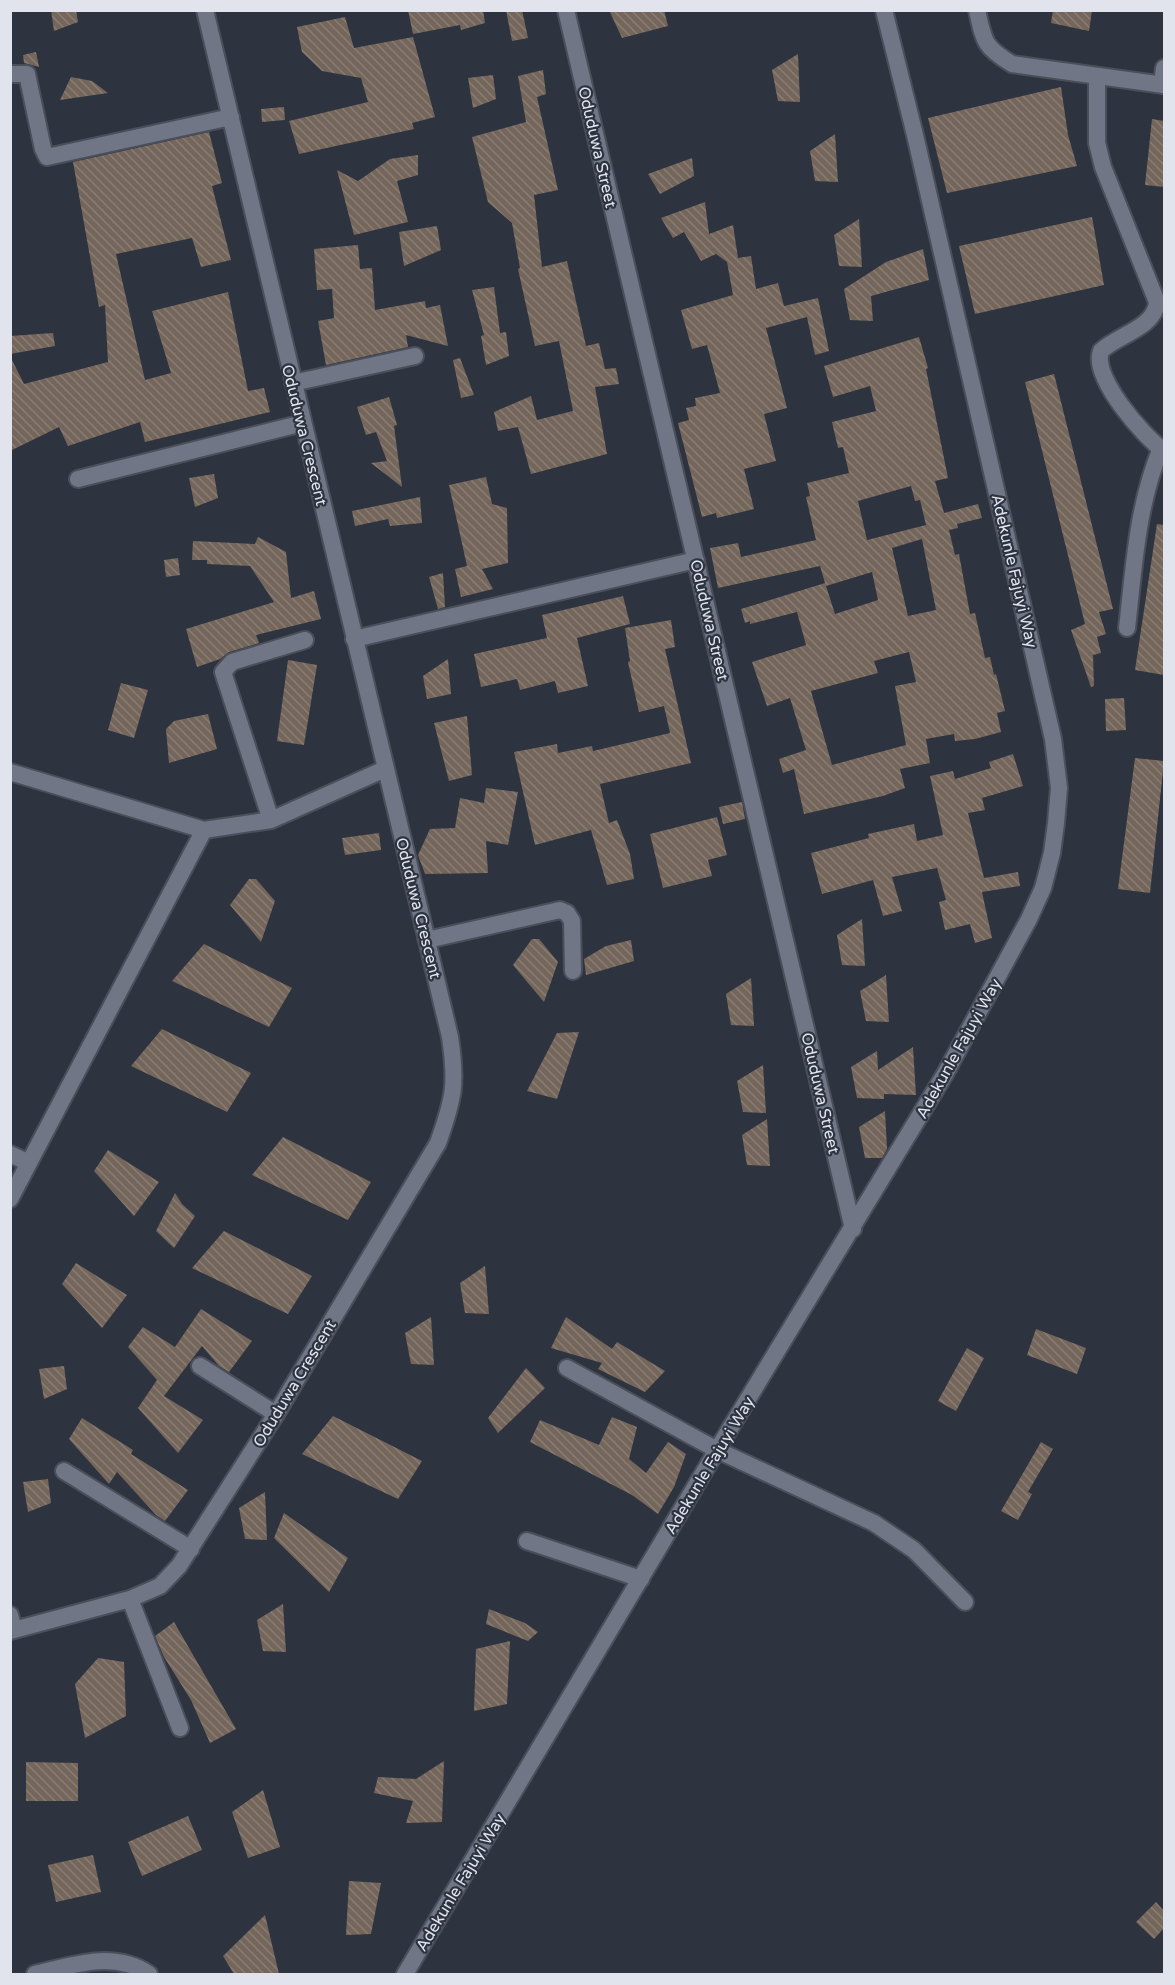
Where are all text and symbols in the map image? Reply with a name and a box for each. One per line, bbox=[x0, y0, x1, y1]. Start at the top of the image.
street label: Oduduwa Street bbox=[573, 85, 621, 210]
street label: Oduduwa Crescent bbox=[277, 363, 331, 508]
street label: Adekunle Fajuyi Way bbox=[987, 492, 1042, 651]
street label: Oduduwa Street bbox=[685, 558, 733, 683]
street label: Oduduwa Crescent bbox=[391, 836, 445, 981]
street label: Adekunle Fajuyi Way bbox=[912, 974, 1006, 1122]
street label: Oduduwa Street bbox=[796, 1031, 844, 1156]
street label: Oduduwa Crescent bbox=[249, 1316, 341, 1451]
street label: Adekunle Fajuyi Way bbox=[661, 1393, 759, 1538]
street label: Adekunle Fajuyi Way bbox=[412, 1810, 510, 1955]

